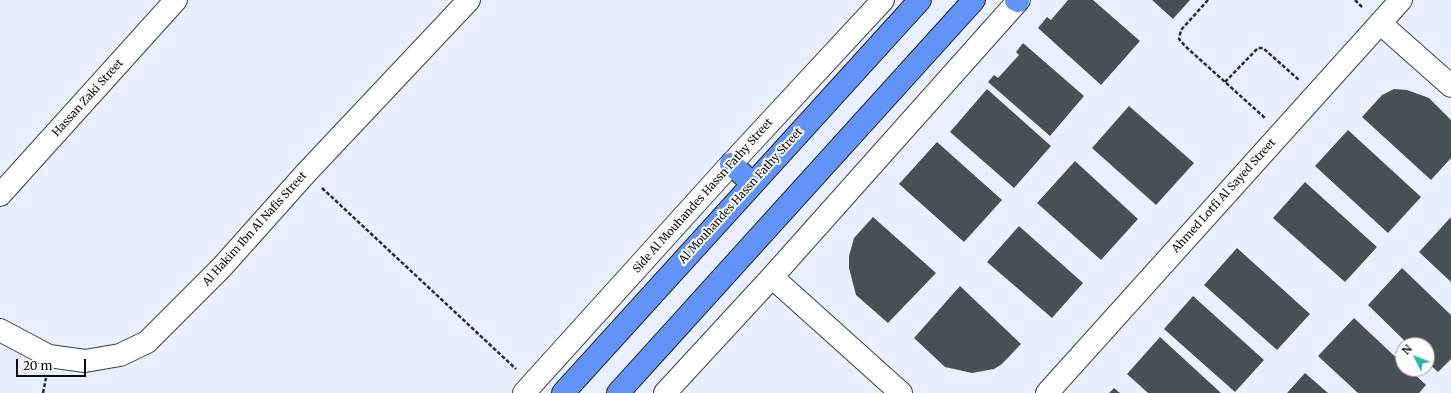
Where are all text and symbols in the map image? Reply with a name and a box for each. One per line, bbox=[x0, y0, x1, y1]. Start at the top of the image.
street label: Hassan Zaki Street bbox=[50, 57, 126, 139]
street label: Side Al Mouhandes Hassn Fathy Street bbox=[630, 116, 776, 276]
street label: Al Mouhandes Hassn Fathy Street bbox=[677, 125, 805, 267]
street label: Ahmed Lotfi Al Sayed Street bbox=[1169, 136, 1279, 256]
street label: Al Hakim Ibn Al Nafis Street bbox=[200, 169, 310, 289]
north arrow bbox=[1395, 337, 1435, 377]
text: N bbox=[1399, 342, 1415, 358]
scale bar bbox=[18, 351, 88, 377]
text: 20 m bbox=[23, 358, 52, 373]

